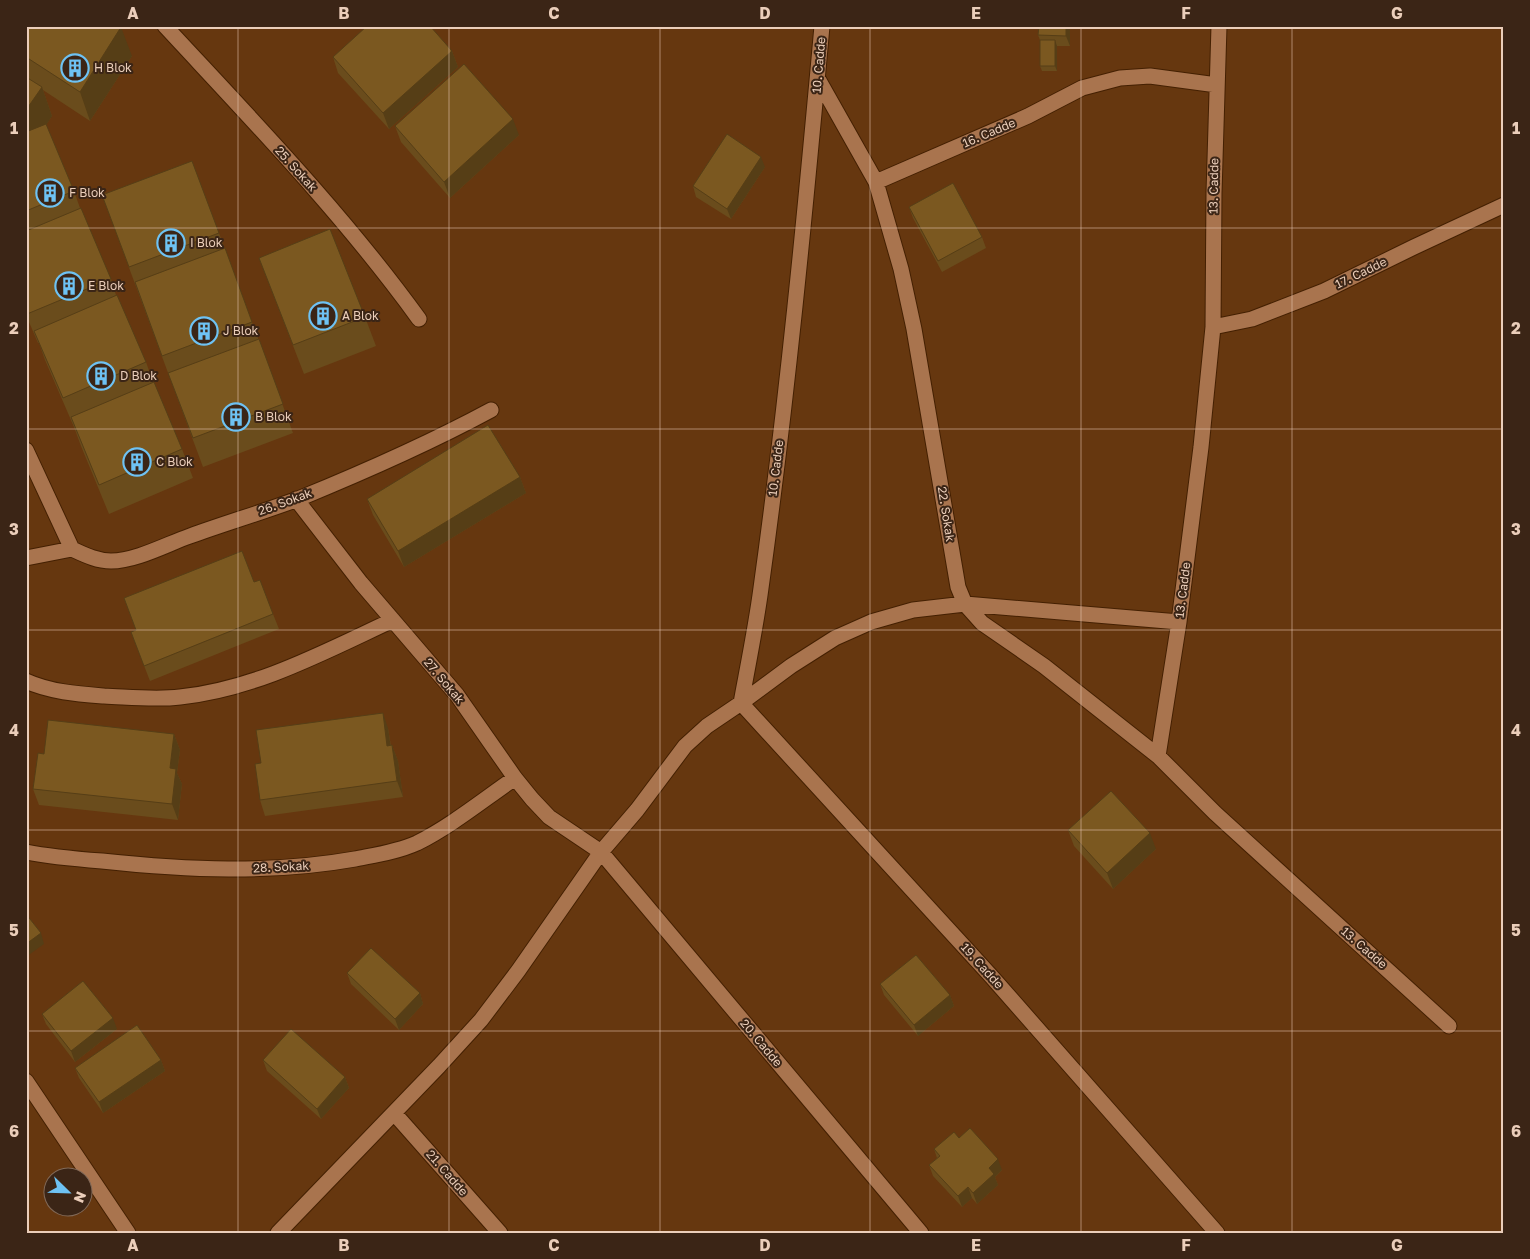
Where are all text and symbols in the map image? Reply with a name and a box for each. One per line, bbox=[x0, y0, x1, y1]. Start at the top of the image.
text: A bbox=[127, 3, 139, 23]
text: B bbox=[338, 3, 350, 23]
text: C bbox=[548, 3, 560, 23]
text: D bbox=[759, 3, 771, 23]
text: E bbox=[971, 3, 981, 23]
text: F bbox=[1181, 3, 1191, 23]
text: G bbox=[1391, 3, 1403, 23]
street label: 10. Cadde bbox=[809, 36, 828, 94]
building icon: H Blok bbox=[60, 53, 90, 83]
place label: H Blok bbox=[94, 60, 132, 75]
street label: 16. Cadde bbox=[960, 115, 1018, 150]
text: 1 bbox=[10, 118, 18, 138]
text: 1 bbox=[1512, 118, 1520, 138]
street label: 25. Sokak bbox=[272, 143, 321, 195]
street label: 13. Cadde bbox=[1206, 158, 1221, 214]
building icon: F Blok bbox=[35, 178, 65, 208]
place label: F Blok bbox=[69, 185, 105, 200]
building icon: I Blok bbox=[156, 228, 186, 258]
place label: I Blok bbox=[190, 235, 223, 250]
street label: 17. Cadde bbox=[1333, 254, 1389, 291]
building icon: E Blok bbox=[54, 271, 84, 301]
place label: E Blok bbox=[88, 278, 124, 293]
building icon: A Blok bbox=[308, 301, 338, 331]
place label: A Blok bbox=[342, 308, 379, 323]
building icon: J Blok bbox=[189, 316, 219, 346]
text: 2 bbox=[9, 318, 19, 338]
text: 2 bbox=[1511, 318, 1521, 338]
place label: J Blok bbox=[223, 323, 259, 338]
building icon: D Blok bbox=[86, 361, 116, 391]
place label: D Blok bbox=[120, 368, 157, 383]
building icon: B Blok bbox=[221, 402, 251, 432]
place label: B Blok bbox=[255, 409, 292, 424]
street label: 10. Cadde bbox=[765, 439, 786, 497]
building icon: C Blok bbox=[122, 447, 152, 477]
place label: C Blok bbox=[156, 454, 193, 469]
street label: 26. Sokak bbox=[256, 485, 314, 518]
street label: 22. Sokak bbox=[935, 485, 958, 543]
text: 3 bbox=[9, 519, 19, 539]
text: 3 bbox=[1511, 519, 1521, 539]
street label: 13. Cadde bbox=[1172, 561, 1193, 619]
street label: 27. Sokak bbox=[421, 655, 468, 707]
text: 4 bbox=[9, 720, 19, 740]
text: 4 bbox=[1511, 720, 1521, 740]
street label: 28. Sokak bbox=[253, 858, 310, 875]
text: 5 bbox=[9, 920, 19, 940]
text: 5 bbox=[1511, 920, 1521, 940]
street label: 13. Cadde bbox=[1338, 924, 1390, 972]
street label: 19. Cadde bbox=[958, 940, 1007, 992]
street label: 20. Cadde bbox=[737, 1016, 786, 1070]
text: 6 bbox=[9, 1121, 19, 1141]
text: 6 bbox=[1511, 1121, 1521, 1141]
street label: 21. Cadde bbox=[423, 1147, 471, 1199]
north arrow bbox=[42, 1166, 92, 1216]
text: N bbox=[71, 1189, 90, 1205]
text: A bbox=[127, 1235, 139, 1255]
text: B bbox=[338, 1235, 350, 1255]
text: C bbox=[548, 1235, 560, 1255]
text: D bbox=[759, 1235, 771, 1255]
text: E bbox=[971, 1235, 981, 1255]
text: F bbox=[1181, 1235, 1191, 1255]
text: G bbox=[1391, 1235, 1403, 1255]

